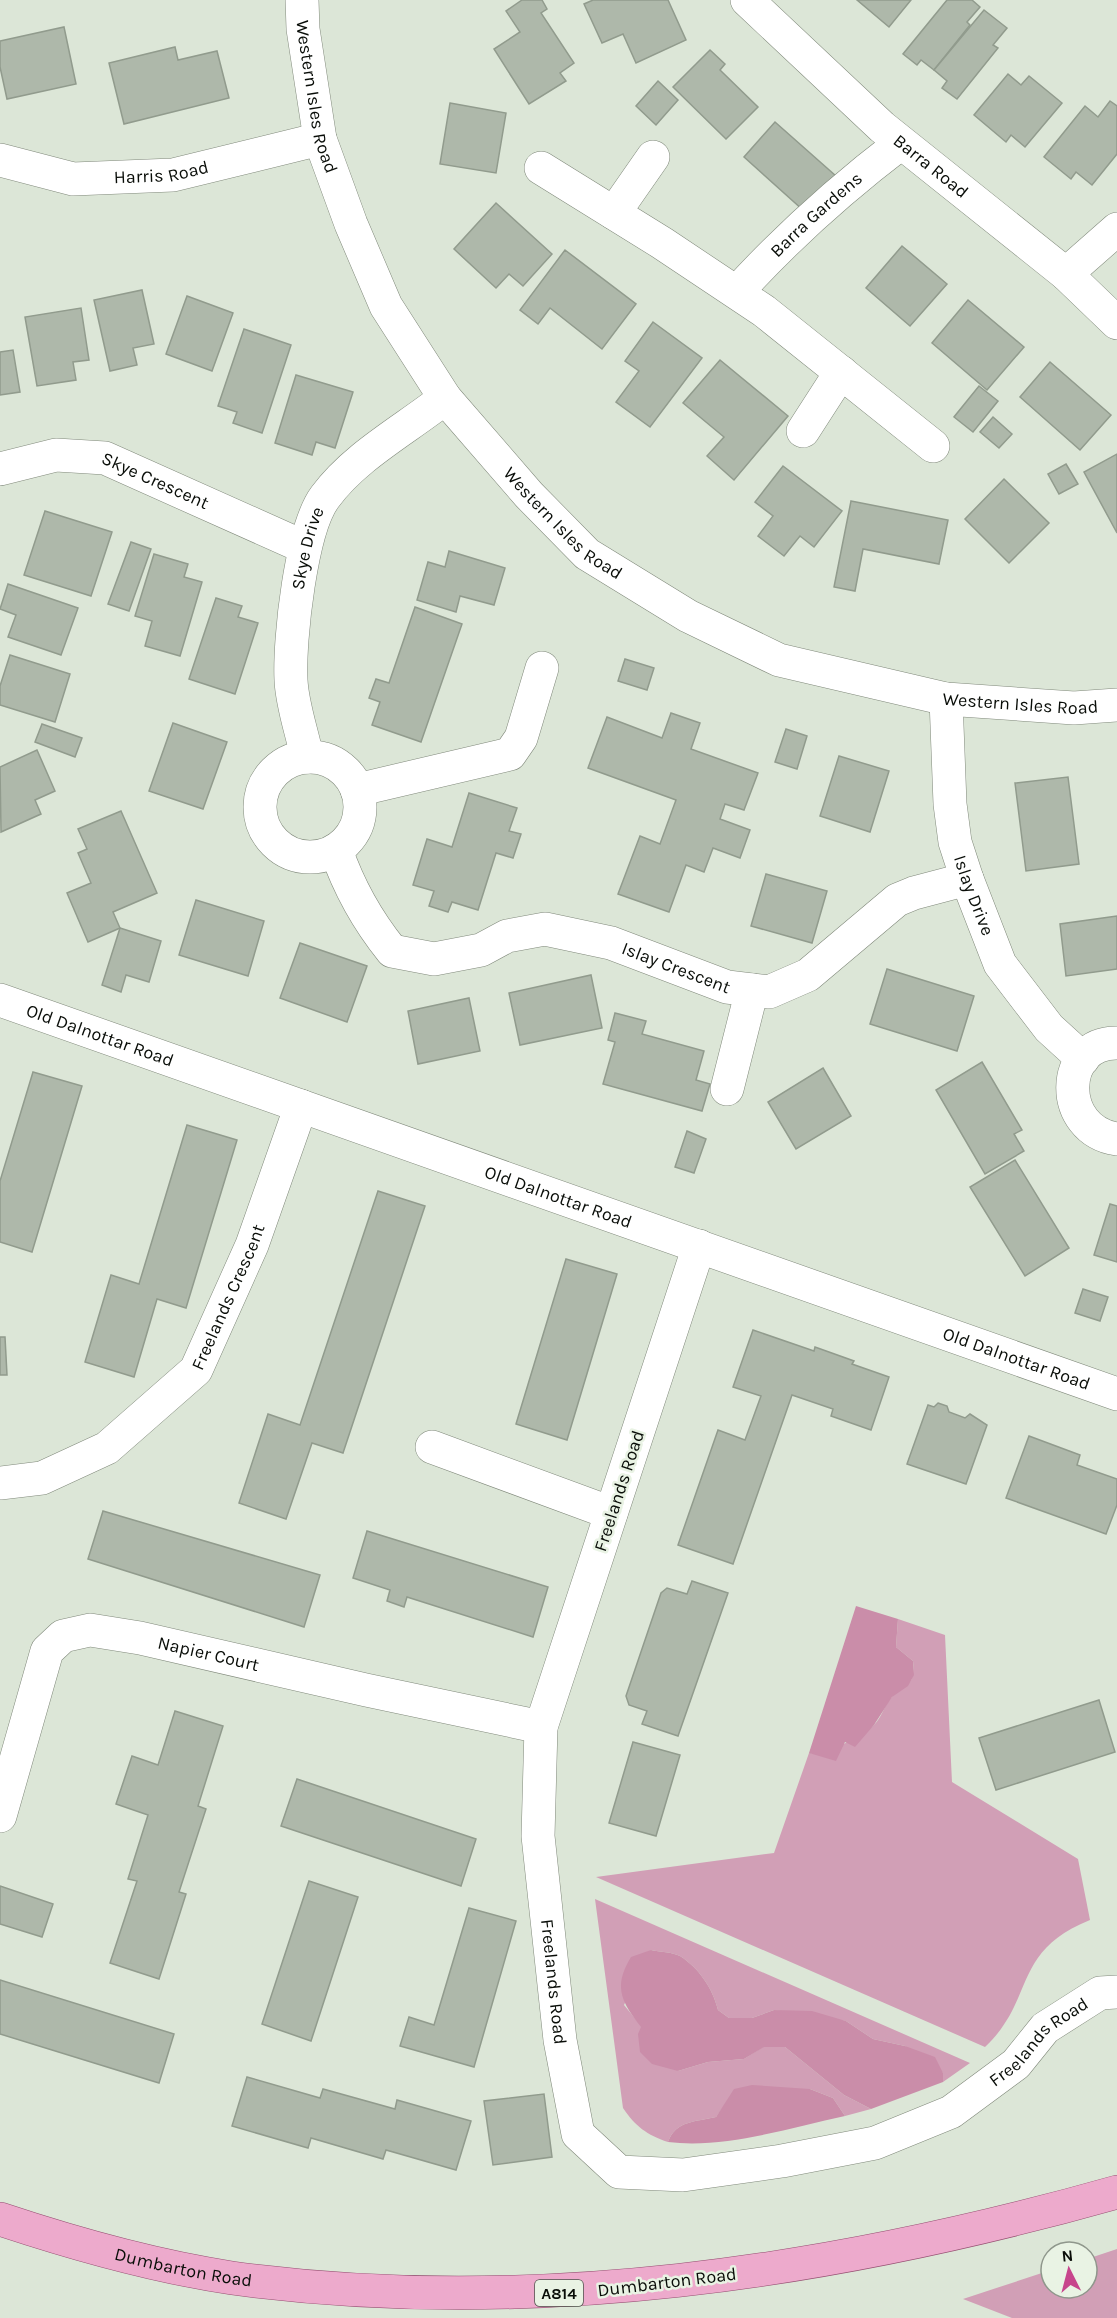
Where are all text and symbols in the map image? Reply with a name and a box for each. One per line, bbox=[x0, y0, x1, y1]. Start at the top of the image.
street label: Western Isles Road bbox=[292, 20, 343, 176]
street label: Barra Road bbox=[889, 129, 973, 203]
street label: Harris Road bbox=[113, 156, 211, 188]
street label: Barra Gardens bbox=[766, 167, 867, 262]
street label: Skye Crescent bbox=[98, 447, 213, 514]
street label: Western Isles Road bbox=[499, 462, 627, 584]
street label: Skye Drive bbox=[287, 503, 329, 591]
street label: Western Isles Road bbox=[942, 688, 1099, 719]
street label: Islay Drive bbox=[949, 852, 999, 939]
street label: Islay Crescent bbox=[619, 937, 734, 998]
street label: Old Dalnottar Road bbox=[23, 999, 177, 1071]
street label: Old Dalnottar Road bbox=[482, 1161, 635, 1233]
street label: Freelands Crescent bbox=[186, 1221, 270, 1373]
street label: Old Dalnottar Road bbox=[940, 1322, 1093, 1395]
street label: Freelands Road bbox=[589, 1428, 649, 1554]
street label: Napier Court bbox=[156, 1631, 261, 1676]
street label: Freelands Road bbox=[536, 1918, 571, 2046]
street label: Freelands Road bbox=[985, 1992, 1092, 2091]
north arrow bbox=[1039, 2240, 1099, 2300]
street label: Dumbarton Road bbox=[112, 2243, 254, 2292]
text: N bbox=[1061, 2246, 1074, 2266]
street label: Dumbarton Road bbox=[596, 2263, 738, 2301]
road number: A814 bbox=[535, 2280, 583, 2306]

